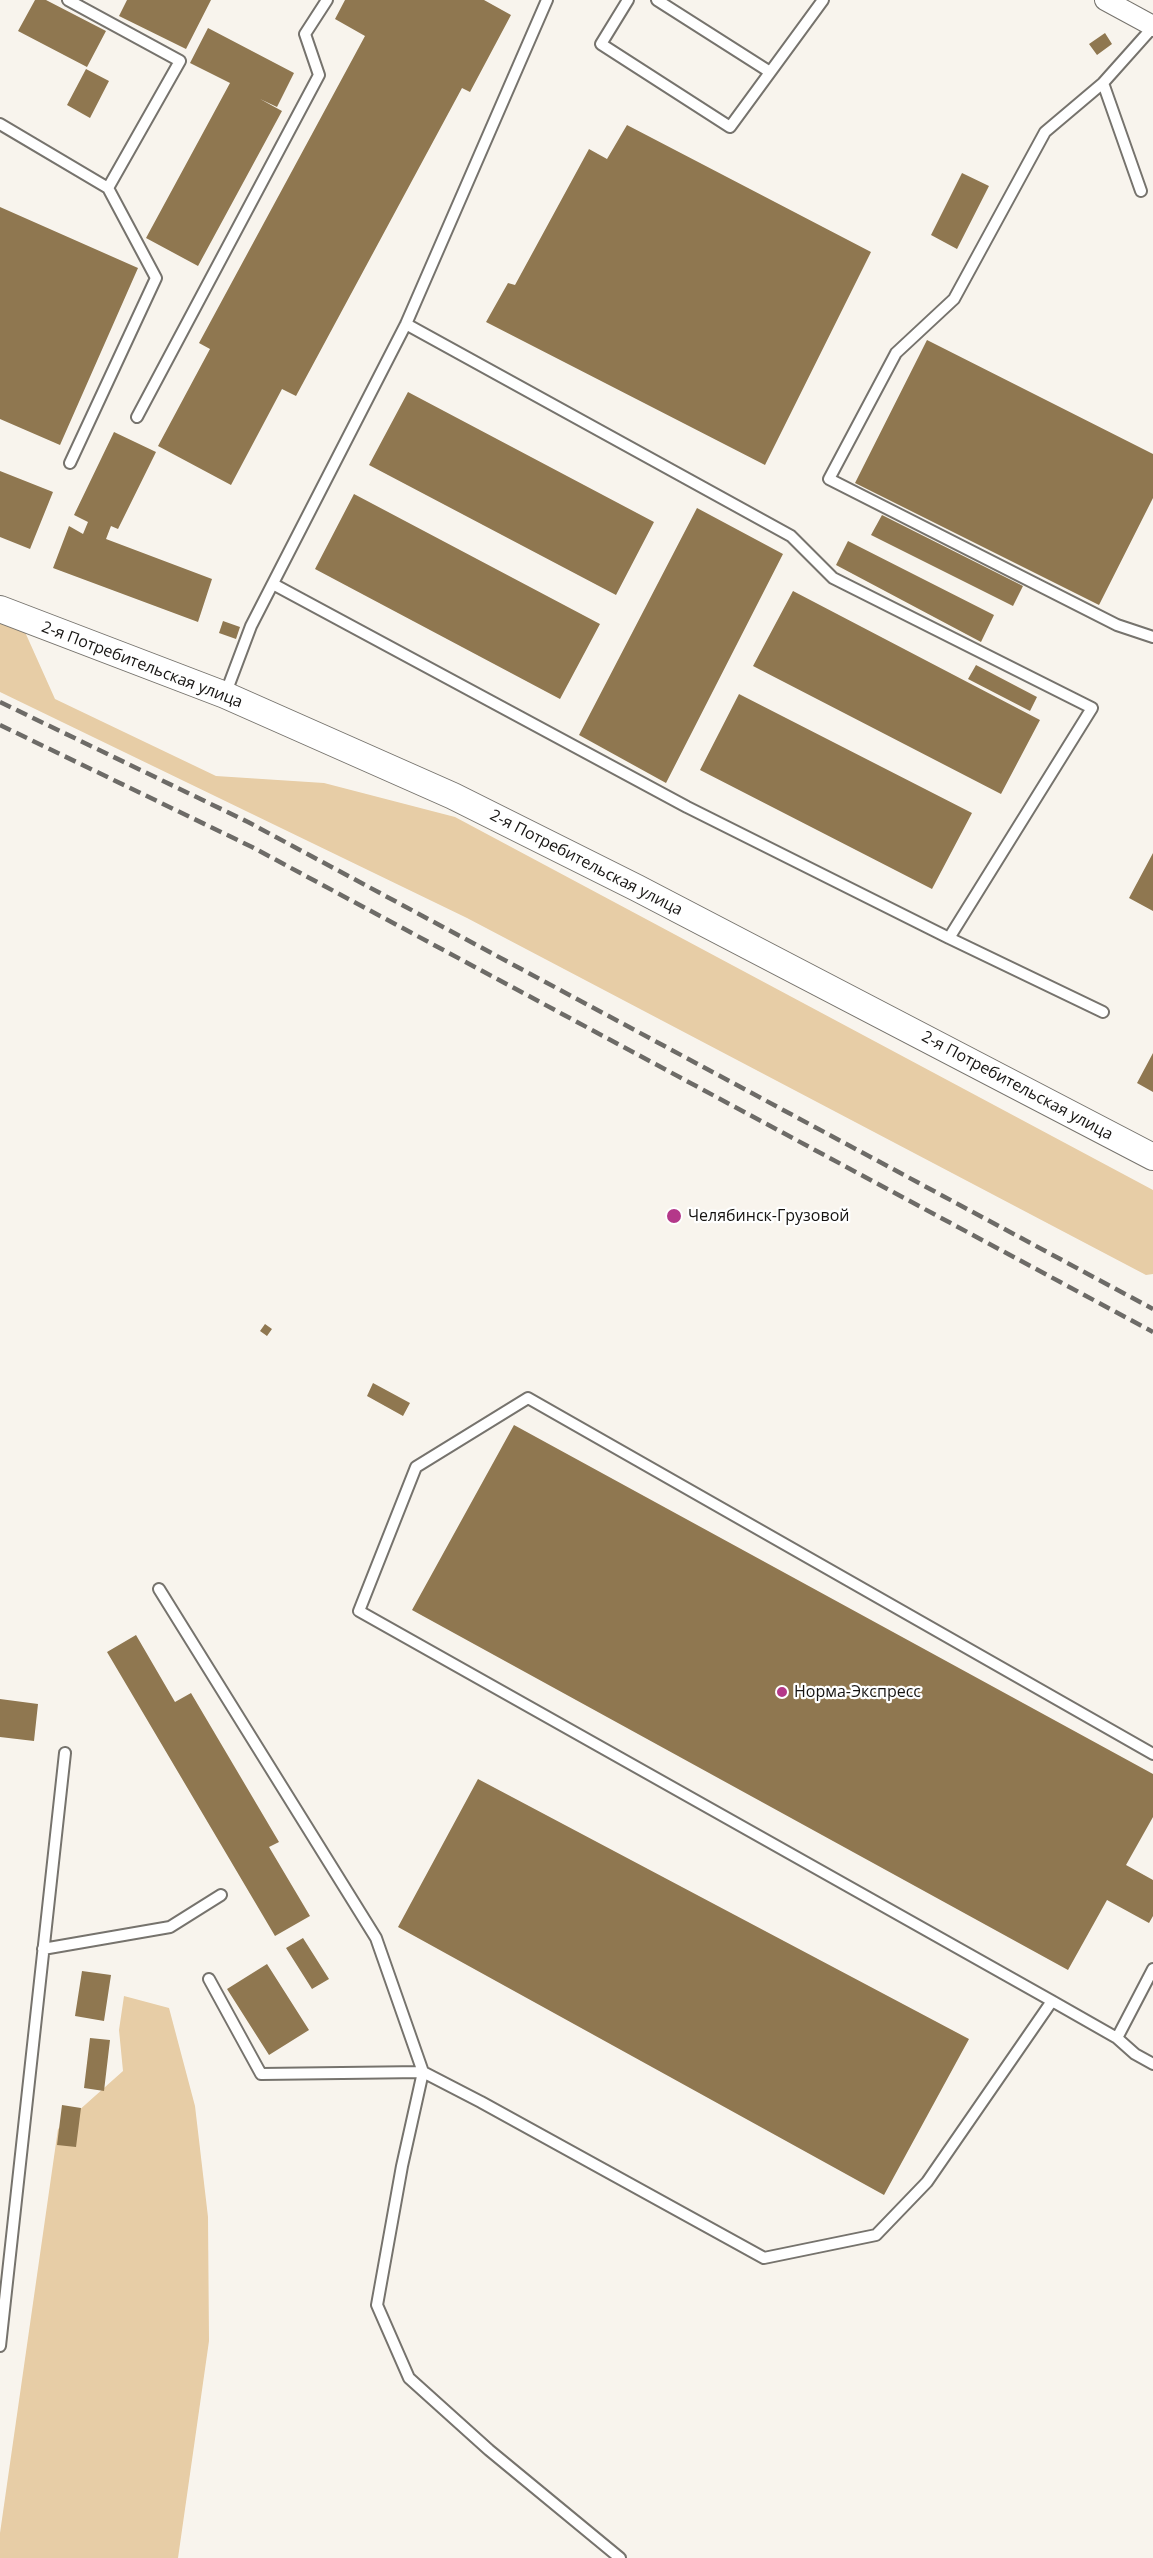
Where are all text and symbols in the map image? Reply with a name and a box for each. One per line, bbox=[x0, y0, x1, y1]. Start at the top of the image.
street label: 2-я Потребительская улица bbox=[39, 618, 245, 712]
street label: 2-я Потребительская улица bbox=[486, 806, 686, 920]
street label: 2-я Потребительская улица bbox=[918, 1027, 1116, 1145]
place label: Челябинск-Грузовой bbox=[688, 1206, 849, 1226]
marker: Челябинск-Грузовой bbox=[665, 1207, 683, 1225]
place label: Норма-Экспресс bbox=[794, 1682, 921, 1702]
marker: Норма-Экспресс bbox=[775, 1685, 789, 1699]

